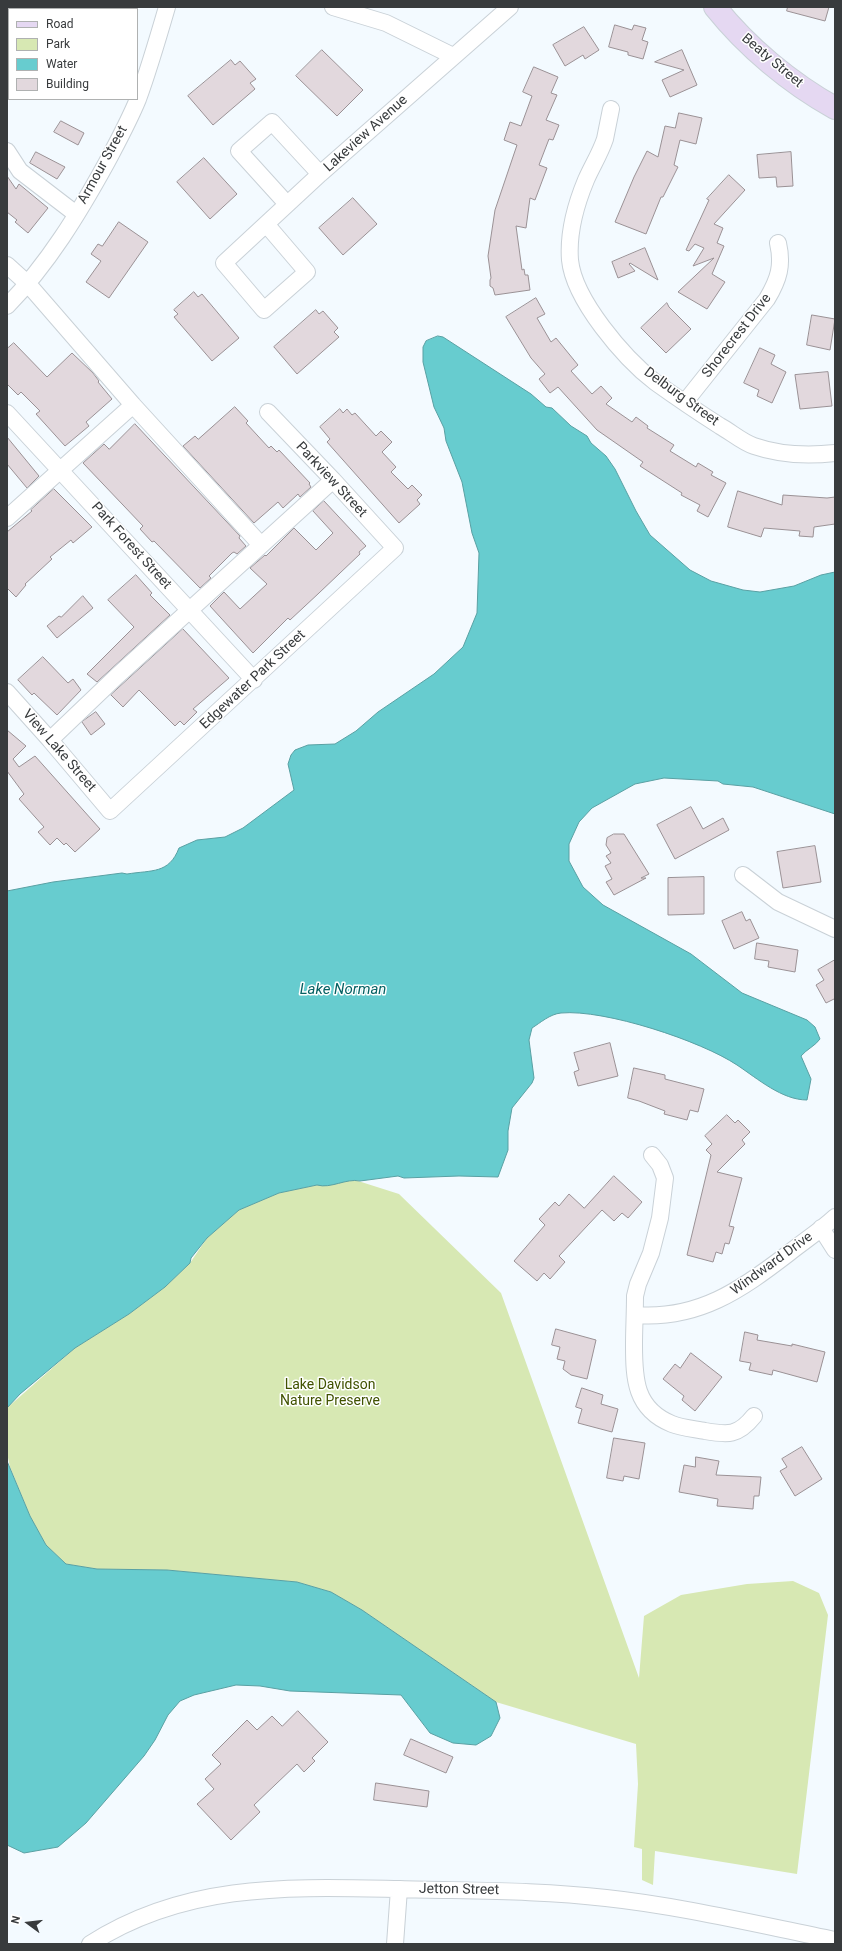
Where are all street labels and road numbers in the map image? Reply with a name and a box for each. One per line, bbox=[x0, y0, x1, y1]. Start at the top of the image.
street label: Beaty Street bbox=[738, 30, 806, 92]
street label: Lakeview Avenue bbox=[321, 92, 411, 176]
street label: Armour Street bbox=[75, 123, 131, 207]
street label: Shorecrest Drive bbox=[699, 291, 775, 381]
street label: Delburg Street bbox=[640, 364, 722, 430]
street label: Parkview Street bbox=[292, 439, 370, 521]
street label: Park Forest Street bbox=[87, 499, 175, 593]
street label: Edgewater Park Street bbox=[197, 627, 309, 733]
street label: View Lake Street bbox=[19, 706, 99, 796]
street label: Windward Drive bbox=[728, 1229, 816, 1299]
street label: Jetton Street bbox=[419, 1881, 499, 1899]

